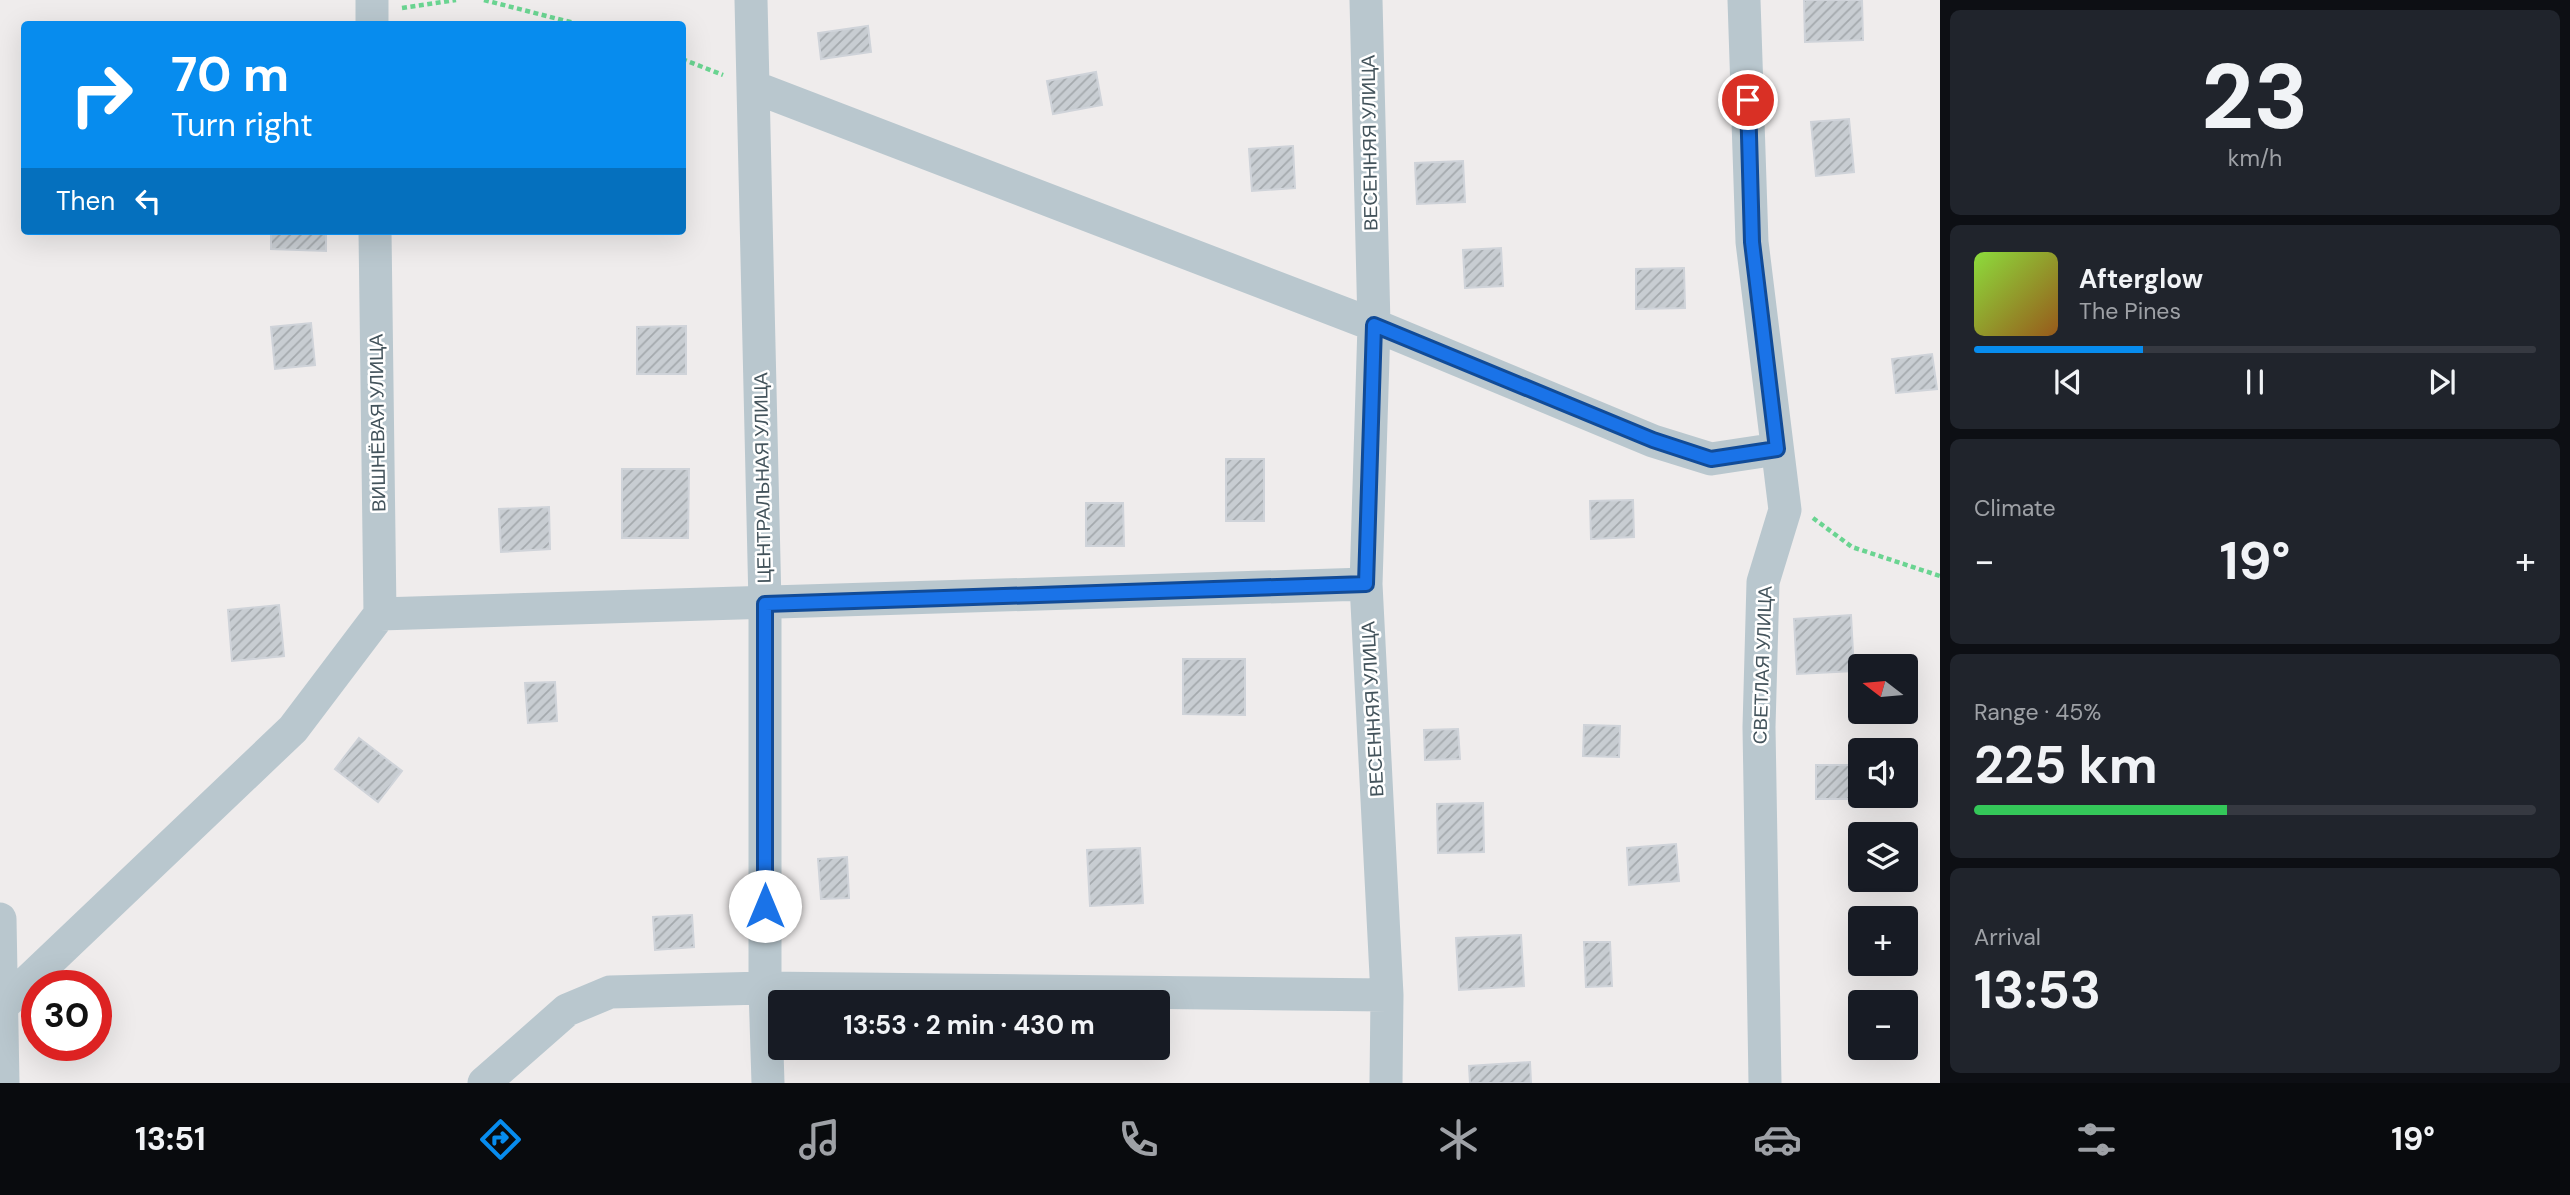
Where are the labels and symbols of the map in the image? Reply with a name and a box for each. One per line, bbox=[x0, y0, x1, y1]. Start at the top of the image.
street label: ВЕСЕННЯЯ УЛИЦА bbox=[1355, 54, 1384, 231]
pin bbox=[1718, 70, 1778, 130]
street label: ВИШНЁВАЯ УЛИЦА bbox=[363, 334, 392, 512]
street label: ЦЕНТРАЛЬНАЯ УЛИЦА bbox=[748, 372, 777, 584]
street label: СВЕТЛАЯ УЛИЦА bbox=[1747, 585, 1778, 745]
street label: ВЕСЕННЯЯ УЛИЦА bbox=[1355, 620, 1390, 797]
north arrow bbox=[1848, 654, 1918, 724]
position arrow bbox=[728, 869, 802, 943]
speed limit sign: 30 bbox=[21, 970, 112, 1061]

